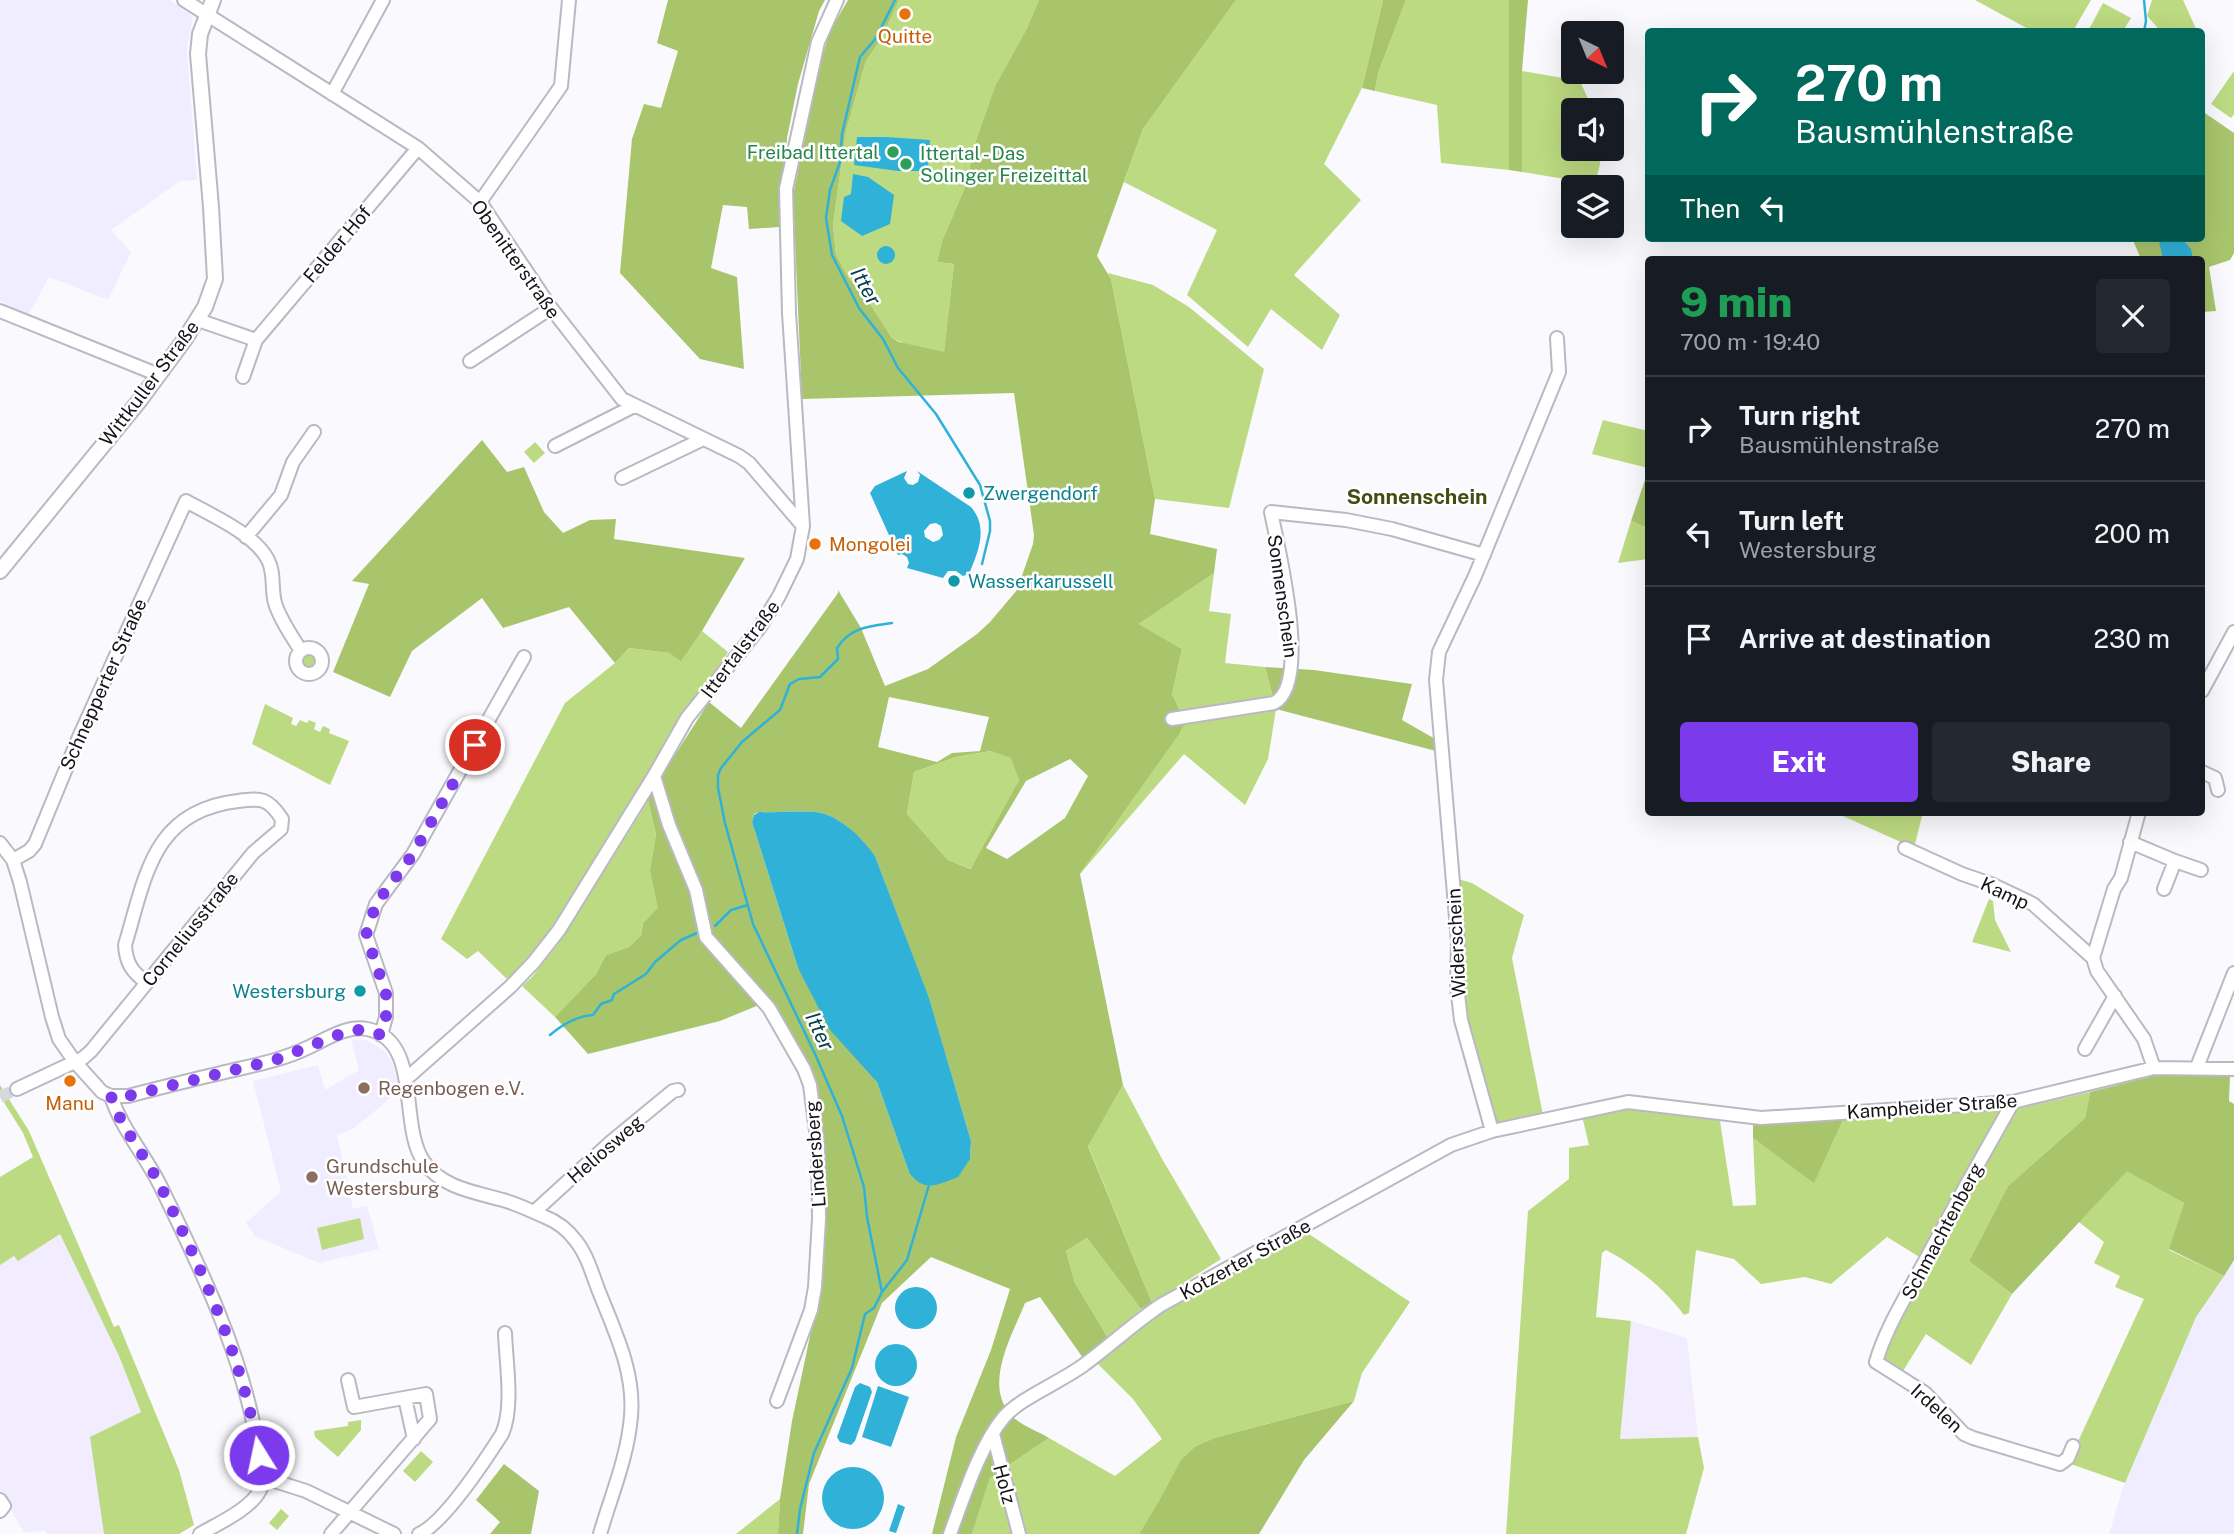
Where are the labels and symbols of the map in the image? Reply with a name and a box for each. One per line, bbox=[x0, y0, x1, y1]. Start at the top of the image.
marker: Quitte bbox=[897, 6, 913, 22]
north arrow bbox=[1561, 21, 1624, 84]
place label: Quitte bbox=[878, 25, 932, 47]
place label: Freibad Ittertal bbox=[747, 141, 879, 163]
place label: Ittertal - Das Solinger Freizeittal bbox=[920, 142, 1088, 186]
marker: Freibad Ittertal bbox=[885, 144, 901, 160]
marker: Ittertal - Das Solinger Freizeittal bbox=[898, 156, 914, 172]
street label: Obenitterstraße bbox=[467, 195, 565, 323]
street label: Felder Hof bbox=[299, 201, 375, 287]
water label: Itter bbox=[845, 263, 887, 310]
street label: Wittkuller Straße bbox=[95, 316, 203, 450]
place label: Zwergendorf bbox=[983, 482, 1098, 504]
district label: Sonnenschein bbox=[1346, 484, 1488, 509]
marker: Zwergendorf bbox=[961, 485, 977, 501]
place label: Mongolei bbox=[829, 533, 910, 555]
street label: Sonnenschein bbox=[1263, 533, 1303, 659]
marker: Mongolei bbox=[807, 536, 823, 552]
place label: Wasserkarussell bbox=[968, 570, 1114, 592]
marker: Wasserkarussell bbox=[946, 573, 962, 589]
street label: Schnepperter Straße bbox=[55, 595, 151, 773]
street label: Ittertalstraße bbox=[696, 596, 784, 702]
pin bbox=[445, 715, 505, 775]
street label: Corneliusstraße bbox=[137, 868, 243, 990]
street label: Kamp bbox=[1977, 872, 2033, 914]
street label: Widerschein bbox=[1442, 888, 1470, 998]
place label: Westersburg bbox=[232, 980, 346, 1002]
marker: Westersburg bbox=[352, 983, 368, 999]
water label: Itter bbox=[800, 1008, 840, 1055]
marker: Manu bbox=[62, 1073, 78, 1089]
place label: Regenbogen e.V. bbox=[378, 1077, 524, 1099]
marker: Regenbogen e.V. bbox=[356, 1080, 372, 1096]
street label: Kampheider Straße bbox=[1846, 1089, 2018, 1123]
place label: Manu bbox=[45, 1092, 95, 1114]
street label: Lindersberg bbox=[800, 1100, 830, 1208]
street label: Heliosweg bbox=[563, 1110, 647, 1188]
place label: Grundschule Westersburg bbox=[326, 1155, 440, 1199]
street label: Schmachtenberg bbox=[1897, 1159, 1987, 1303]
marker: Grundschule Westersburg bbox=[304, 1169, 320, 1185]
street label: Kotzerter Straße bbox=[1176, 1214, 1314, 1304]
street label: Irdelen bbox=[1907, 1379, 1967, 1437]
position arrow bbox=[222, 1418, 296, 1492]
street label: Holz bbox=[989, 1462, 1021, 1506]

